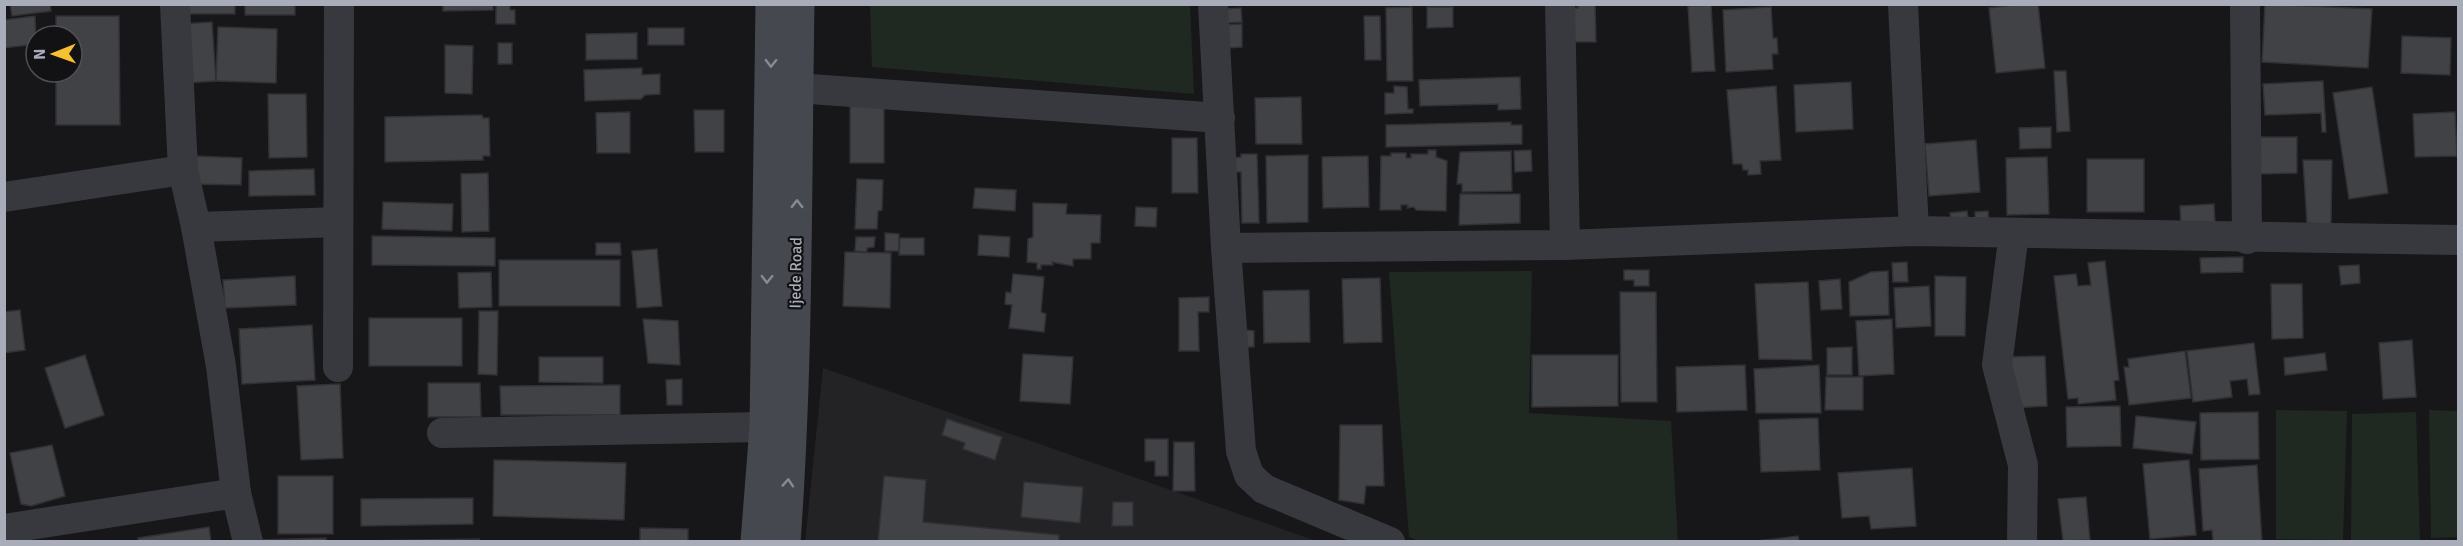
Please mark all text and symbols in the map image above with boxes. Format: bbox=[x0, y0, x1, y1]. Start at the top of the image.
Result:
north arrow bbox=[24, 24, 84, 84]
text: N bbox=[30, 49, 50, 60]
one-way arrow bbox=[764, 58, 777, 67]
one-way arrow bbox=[791, 200, 803, 209]
street label: Ijede Road bbox=[785, 237, 807, 309]
one-way arrow bbox=[761, 274, 773, 283]
one-way arrow bbox=[782, 479, 795, 488]

